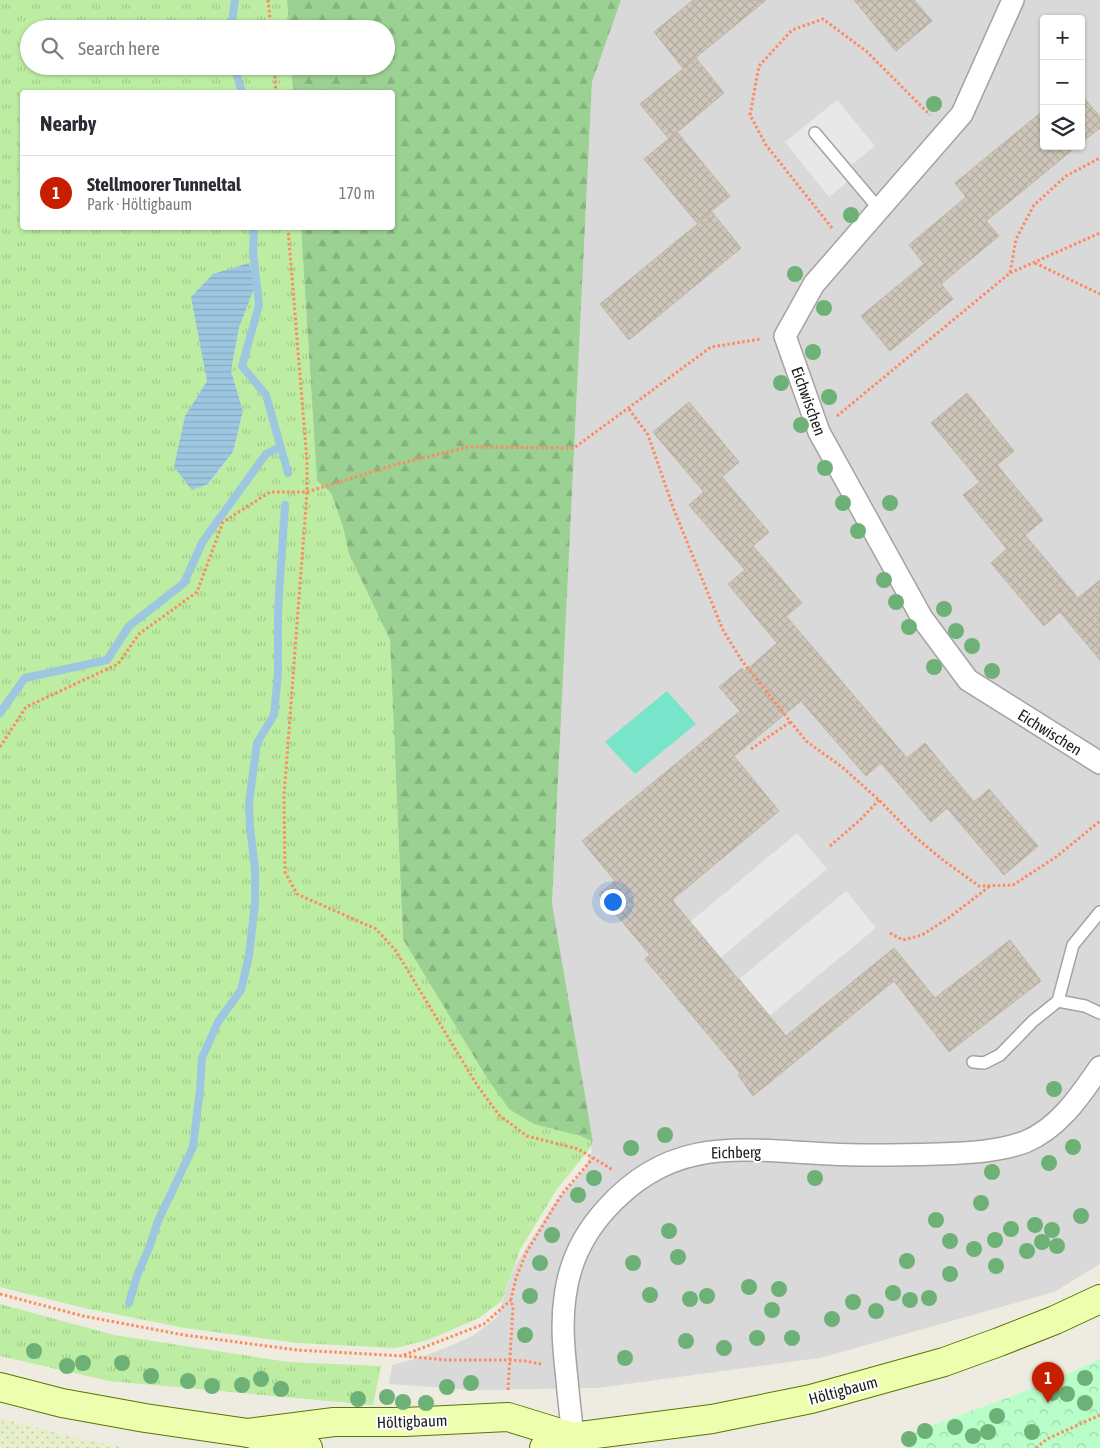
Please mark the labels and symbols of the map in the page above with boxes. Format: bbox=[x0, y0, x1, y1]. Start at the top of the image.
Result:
street label: Eichwischen bbox=[788, 364, 830, 438]
street label: Eichwischen bbox=[1015, 705, 1085, 759]
your location bbox=[600, 889, 626, 915]
street label: Eichberg bbox=[711, 1143, 761, 1162]
pin: 1 bbox=[1032, 1362, 1064, 1403]
street label: Höltigbaum bbox=[807, 1372, 880, 1409]
street label: Höltigbaum bbox=[376, 1411, 448, 1432]

